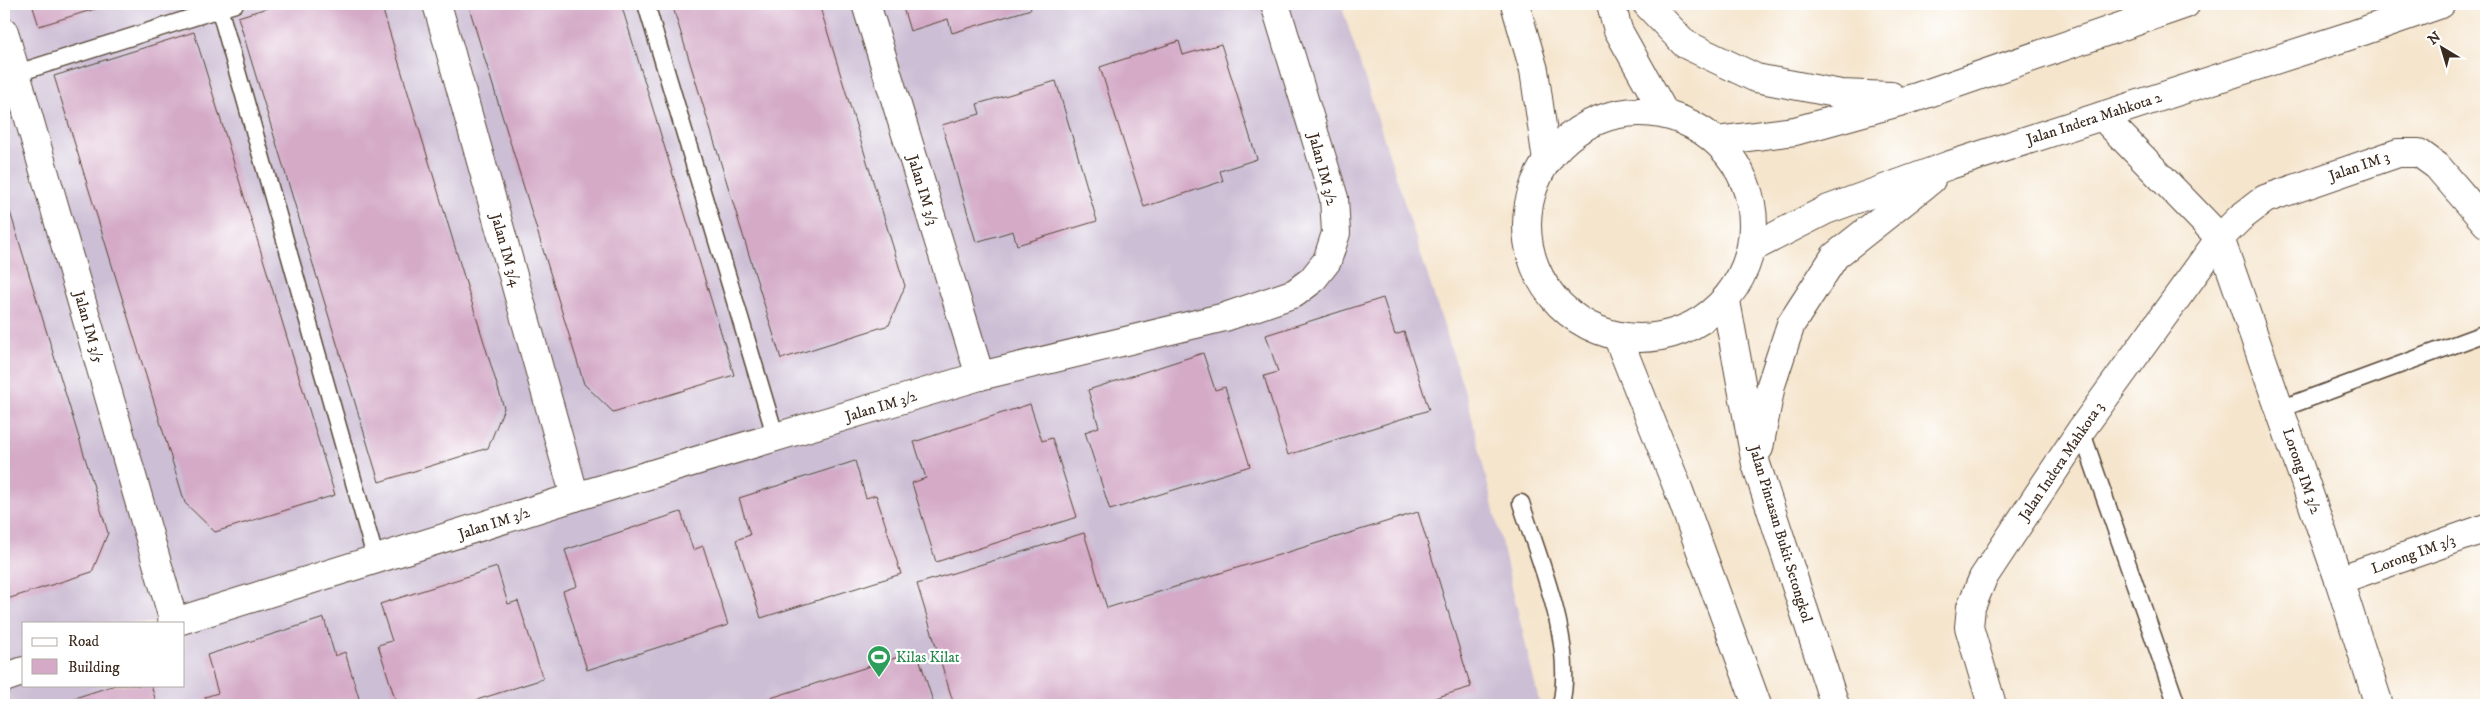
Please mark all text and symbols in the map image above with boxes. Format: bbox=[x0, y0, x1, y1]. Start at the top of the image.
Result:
north arrow bbox=[2418, 22, 2468, 72]
text: N bbox=[2425, 28, 2445, 49]
street label: Jalan Indera Mahkota 2 bbox=[2022, 87, 2165, 150]
street label: Jalan IM 3/2 bbox=[1303, 129, 1341, 208]
street label: Jalan IM 3 bbox=[2325, 147, 2392, 186]
street label: Jalan IM 3/3 bbox=[902, 151, 942, 228]
street label: Jalan IM 3/4 bbox=[485, 210, 525, 289]
street label: Jalan IM 3/5 bbox=[69, 287, 108, 366]
street label: Jalan IM 3/2 bbox=[841, 386, 920, 427]
street label: Jalan Indera Mahkota 3 bbox=[2013, 398, 2108, 526]
street label: Lorong IM 3/2 bbox=[2278, 426, 2325, 517]
street label: Jalan Pintasan Bukit Setongkol bbox=[1744, 441, 1817, 626]
street label: Jalan IM 3/2 bbox=[454, 503, 533, 545]
street label: Lorong IM 3/3 bbox=[2369, 531, 2458, 578]
legend bbox=[22, 622, 185, 686]
text: Road bbox=[68, 632, 100, 651]
sports icon: Kilas Kilat bbox=[866, 644, 892, 678]
place label: Kilas Kilat bbox=[896, 648, 960, 667]
text: Building bbox=[68, 658, 120, 677]

